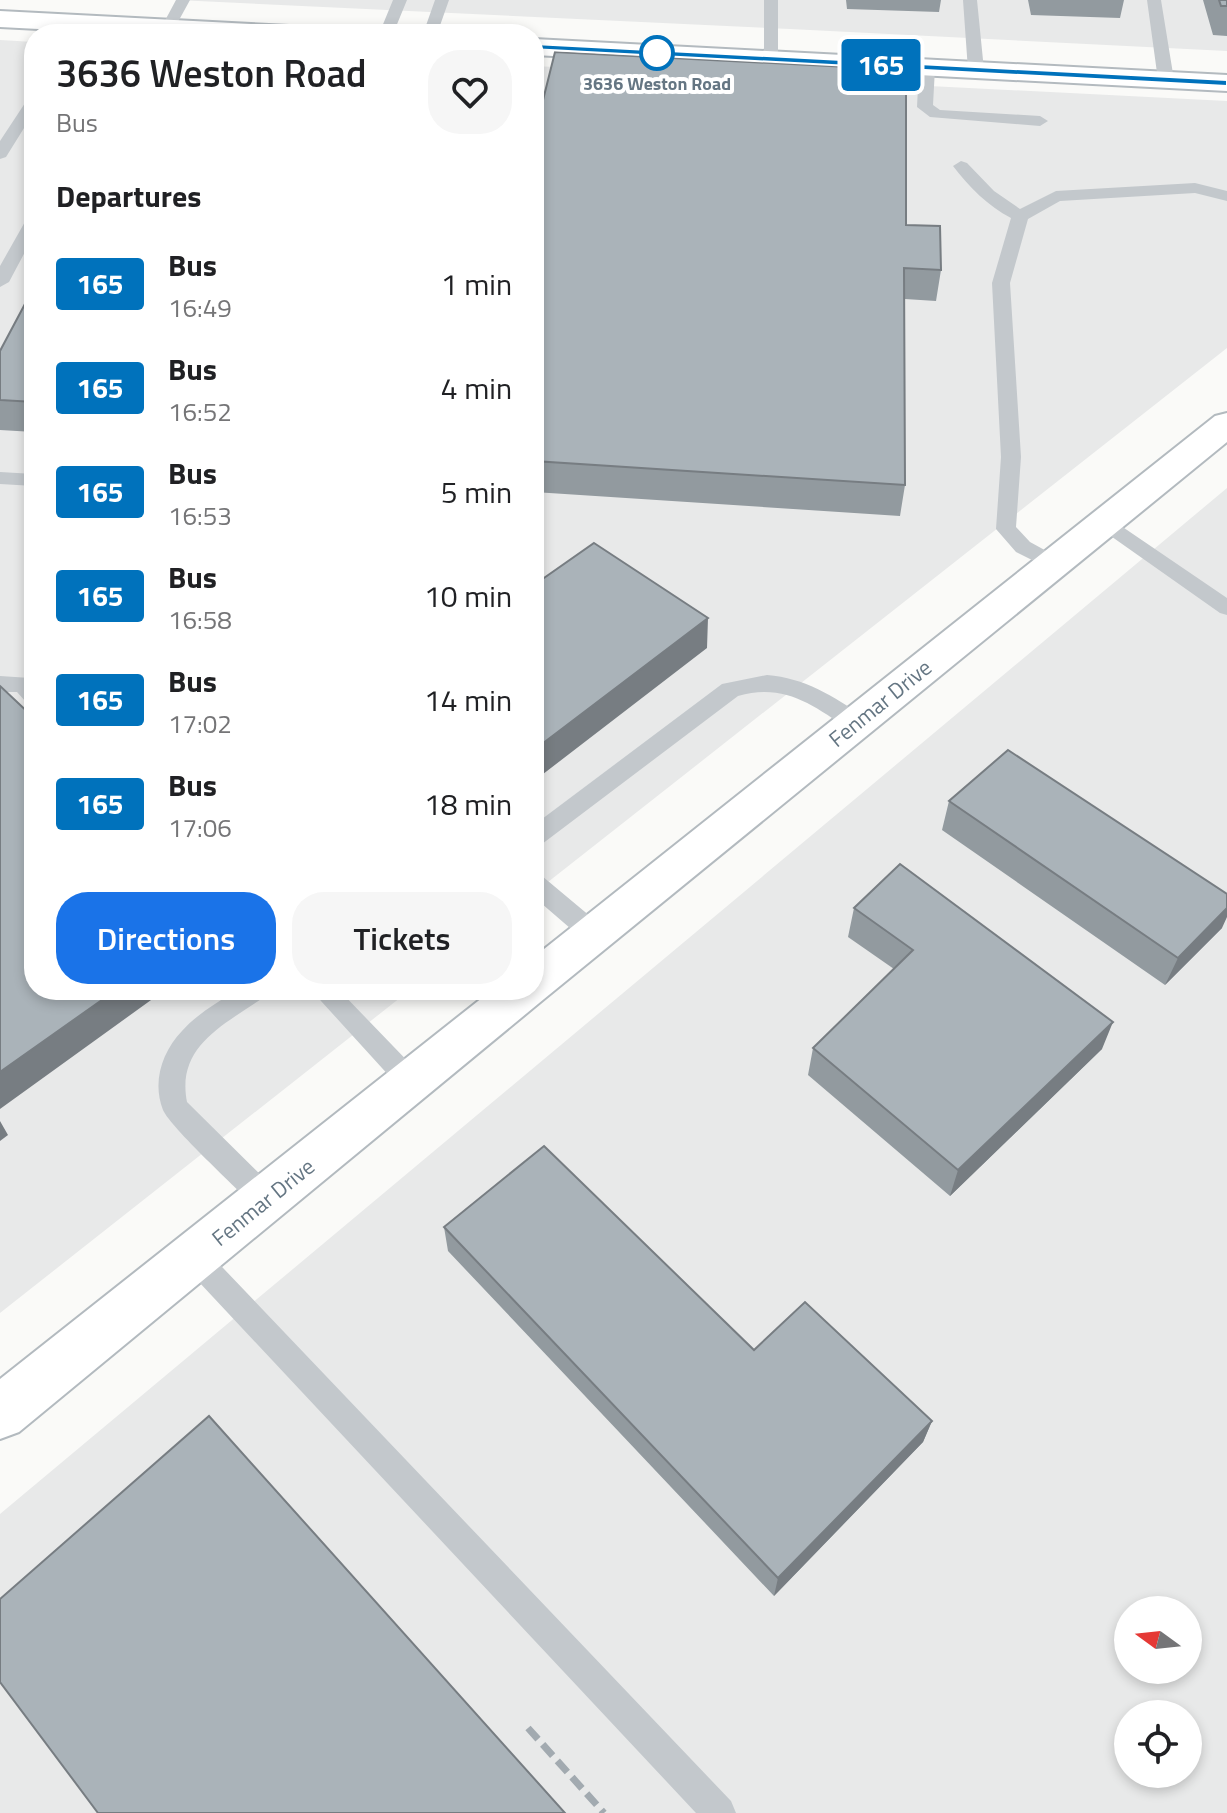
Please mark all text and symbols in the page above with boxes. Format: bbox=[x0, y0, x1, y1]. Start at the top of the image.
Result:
marker: 3636 Weston Road bbox=[640, 36, 674, 70]
line badge: 165 bbox=[835, 39, 927, 91]
text: 165 bbox=[857, 43, 905, 86]
text: 3636 Weston Road bbox=[56, 44, 366, 102]
button: heart bbox=[428, 50, 512, 134]
place label: 3636 Weston Road bbox=[583, 70, 731, 97]
text: Bus bbox=[56, 103, 98, 142]
text: Departures bbox=[56, 173, 201, 219]
text: Bus bbox=[168, 242, 217, 288]
text: 1 min bbox=[441, 261, 512, 307]
text: 165 bbox=[76, 262, 124, 305]
text: 16:49 bbox=[168, 288, 232, 327]
text: Bus bbox=[168, 346, 217, 392]
text: 4 min bbox=[441, 365, 512, 411]
text: 165 bbox=[76, 366, 124, 409]
text: 16:52 bbox=[168, 392, 232, 431]
text: Bus bbox=[168, 450, 217, 496]
text: 5 min bbox=[441, 469, 512, 515]
text: 165 bbox=[76, 470, 124, 513]
text: 16:53 bbox=[168, 496, 232, 535]
text: Bus bbox=[168, 554, 217, 600]
text: 10 min bbox=[424, 573, 512, 619]
text: 165 bbox=[76, 574, 124, 617]
text: 16:58 bbox=[168, 600, 232, 639]
street label: Fenmar Drive bbox=[821, 651, 939, 755]
text: Bus bbox=[168, 658, 217, 704]
text: 14 min bbox=[424, 677, 512, 723]
text: 165 bbox=[76, 678, 124, 721]
text: 17:02 bbox=[168, 704, 232, 743]
text: Bus bbox=[168, 762, 217, 808]
text: 18 min bbox=[424, 781, 512, 827]
text: 165 bbox=[76, 782, 124, 825]
text: 17:06 bbox=[168, 808, 232, 847]
button: Directions bbox=[56, 892, 276, 984]
button: Tickets bbox=[292, 892, 512, 984]
street label: Fenmar Drive bbox=[204, 1150, 322, 1254]
north arrow bbox=[1114, 1596, 1202, 1684]
map controls bbox=[1114, 1596, 1202, 1788]
button: locate bbox=[1114, 1700, 1202, 1788]

